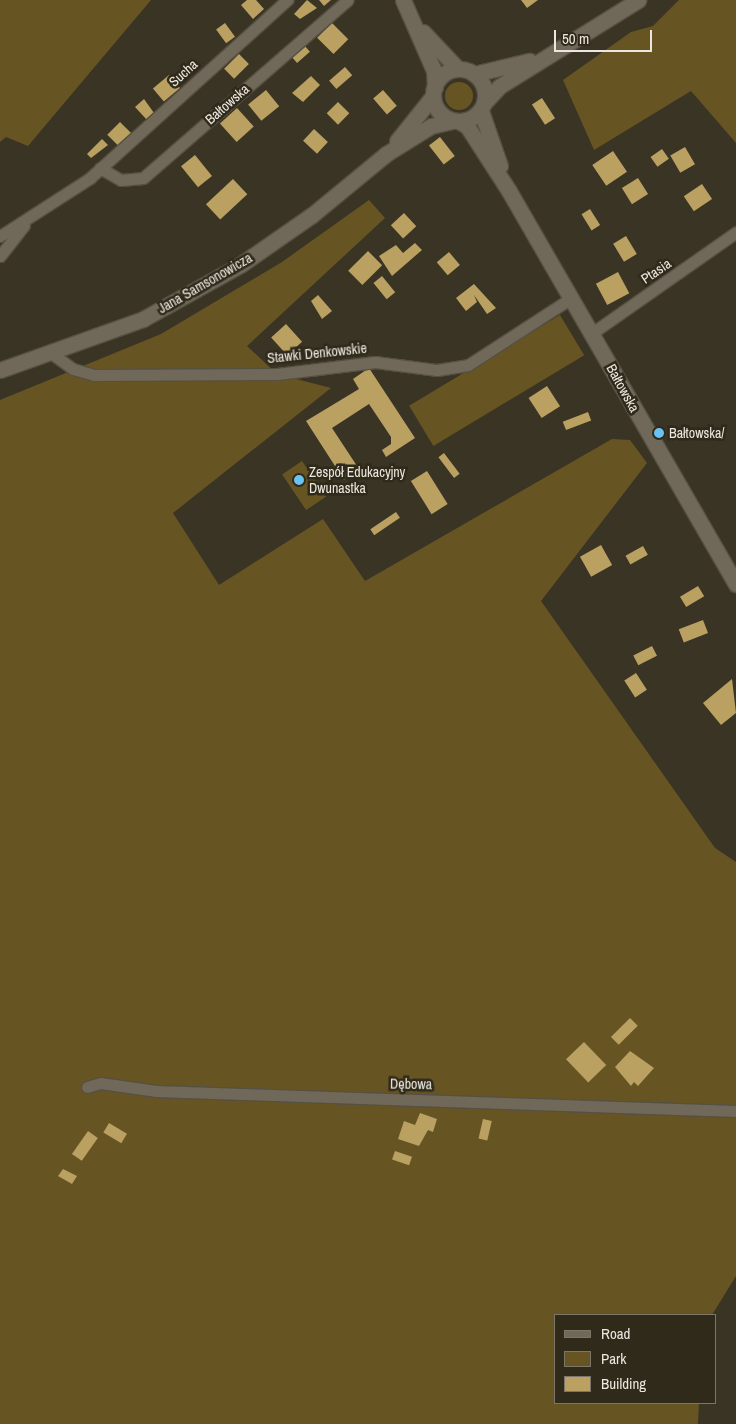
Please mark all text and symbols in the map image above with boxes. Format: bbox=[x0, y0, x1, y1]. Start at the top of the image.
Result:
scale bar bbox=[556, 20, 654, 52]
text: 50 m bbox=[562, 28, 589, 49]
street label: Sucha bbox=[165, 56, 201, 90]
street label: Bałtowska bbox=[202, 80, 252, 128]
street label: Jana Samsonowicza bbox=[155, 249, 255, 317]
street label: Ptasia bbox=[638, 255, 674, 287]
street label: Stawki Denkowskie bbox=[266, 339, 368, 367]
street label: Bałtowska bbox=[603, 361, 643, 415]
place label: Bałtowska/ bbox=[669, 425, 725, 441]
marker: Bałtowska/ bbox=[653, 427, 665, 439]
place label: Zespół Edukacyjny Dwunastka bbox=[309, 464, 405, 497]
marker: Zespół Edukacyjny Dwunastka bbox=[293, 474, 305, 486]
street label: Dębowa bbox=[390, 1075, 432, 1093]
legend bbox=[554, 1314, 716, 1404]
text: Road bbox=[601, 1323, 630, 1344]
text: Park bbox=[601, 1348, 626, 1369]
text: Building bbox=[601, 1373, 646, 1394]

